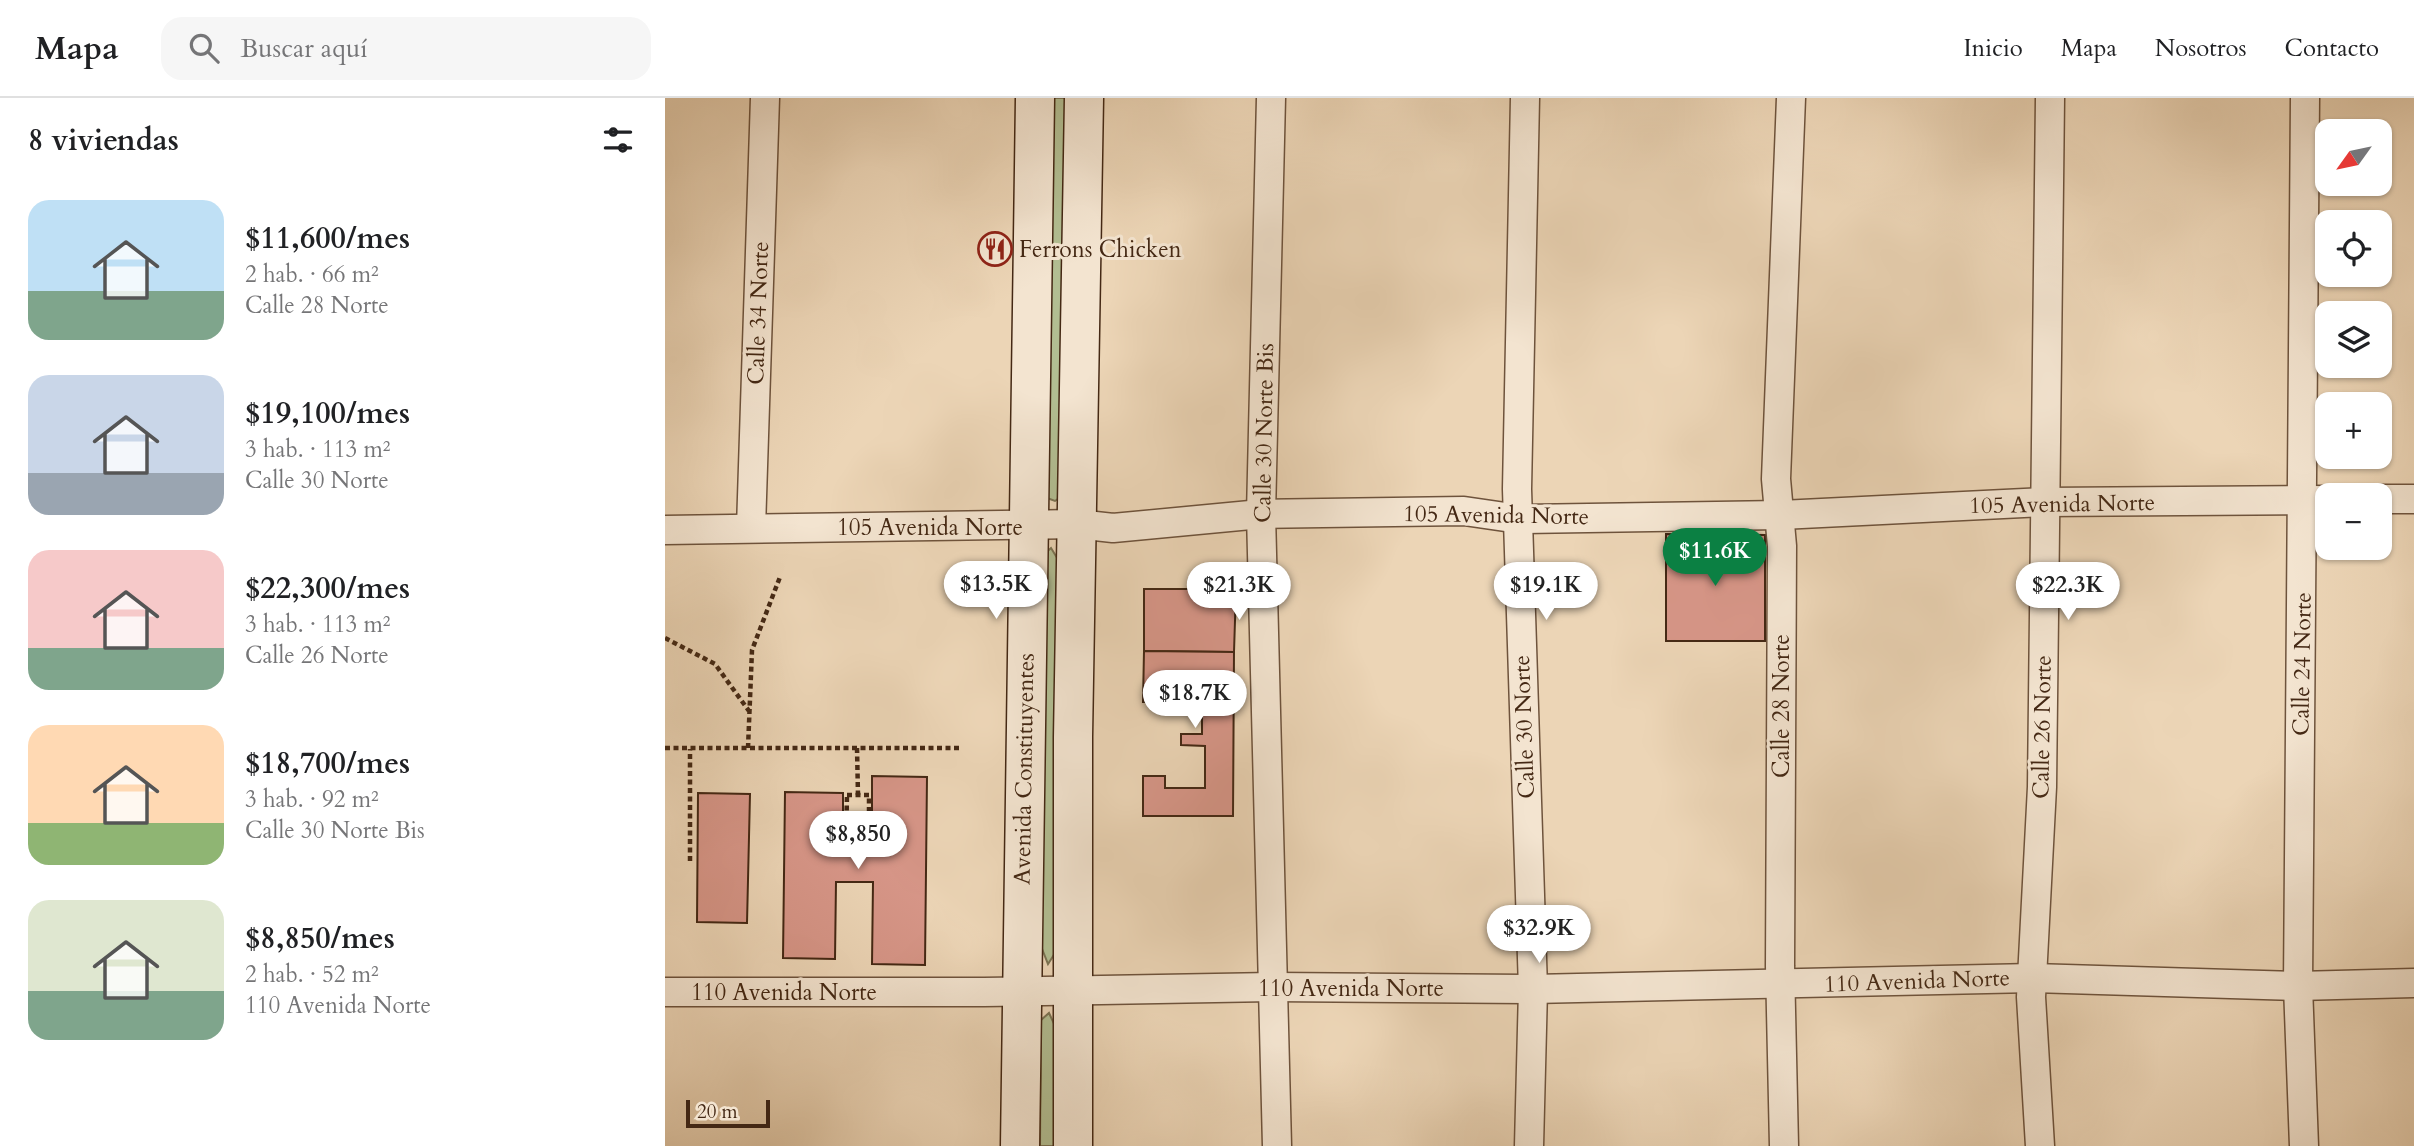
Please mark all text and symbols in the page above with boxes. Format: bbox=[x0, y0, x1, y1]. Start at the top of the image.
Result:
search box bbox=[161, 17, 651, 80]
text: Mapa bbox=[35, 26, 119, 71]
icon: search bbox=[185, 29, 223, 67]
text: Buscar aquí bbox=[241, 31, 368, 66]
text: Inicio bbox=[1963, 32, 2023, 65]
text: Mapa bbox=[2061, 32, 2117, 65]
text: Nosotros bbox=[2155, 32, 2247, 65]
text: Contacto bbox=[2285, 32, 2379, 65]
north arrow bbox=[2315, 119, 2392, 196]
map controls bbox=[2315, 119, 2392, 560]
text: 8 viviendas bbox=[28, 120, 179, 161]
icon: filters bbox=[599, 121, 637, 159]
button: locate bbox=[2315, 210, 2392, 287]
text: $11,600/mes bbox=[245, 218, 410, 259]
icon: home bbox=[84, 228, 168, 312]
restaurant icon: Ferrons Chicken bbox=[976, 230, 1014, 268]
place label: Ferrons Chicken bbox=[1019, 234, 1182, 265]
street label: Calle 34 Norte bbox=[740, 241, 776, 385]
text: 2 hab. · 66 m² bbox=[245, 259, 379, 290]
text: Calle 28 Norte bbox=[245, 290, 389, 321]
button: layers bbox=[2315, 301, 2392, 378]
street label: Calle 30 Norte Bis bbox=[1247, 343, 1281, 523]
button: + bbox=[2315, 392, 2392, 469]
text: $19,100/mes bbox=[245, 393, 410, 434]
icon: home bbox=[84, 403, 168, 487]
text: 3 hab. · 113 m² bbox=[245, 434, 391, 465]
text: Calle 30 Norte bbox=[245, 465, 389, 496]
button: − bbox=[2315, 483, 2392, 560]
street label: 105 Avenida Norte bbox=[1969, 487, 2155, 521]
street label: 105 Avenida Norte bbox=[1403, 498, 1589, 532]
street label: 105 Avenida Norte bbox=[837, 512, 1023, 543]
pin: $11.6K bbox=[1658, 528, 1772, 588]
text: $11.6K bbox=[1679, 535, 1751, 566]
pin: $13.5K bbox=[939, 561, 1053, 621]
pin: $21.3K bbox=[1182, 562, 1296, 622]
pin: $19.1K bbox=[1489, 562, 1603, 622]
pin: $22.3K bbox=[2011, 562, 2125, 622]
text: $22,300/mes bbox=[245, 568, 410, 609]
text: $13.5K bbox=[960, 568, 1032, 599]
text: $21.3K bbox=[1203, 569, 1275, 600]
text: $19.1K bbox=[1510, 569, 1582, 600]
text: $22.3K bbox=[2032, 569, 2104, 600]
icon: home bbox=[84, 578, 168, 662]
street label: Calle 24 Norte bbox=[2285, 592, 2319, 736]
text: 3 hab. · 113 m² bbox=[245, 609, 391, 640]
street label: Calle 28 Norte bbox=[1766, 634, 1797, 778]
text: Calle 26 Norte bbox=[245, 640, 389, 671]
street label: Avenida Constituyentes bbox=[1006, 653, 1042, 885]
street label: Calle 30 Norte bbox=[1506, 655, 1542, 799]
street label: Calle 26 Norte bbox=[2025, 655, 2059, 799]
pin: $18.7K bbox=[1138, 670, 1252, 730]
text: $18.7K bbox=[1159, 677, 1231, 708]
text: $18,700/mes bbox=[245, 743, 410, 784]
icon: home bbox=[84, 753, 168, 837]
text: 3 hab. · 92 m² bbox=[245, 784, 379, 815]
pin: $8,850 bbox=[801, 812, 915, 871]
text: Calle 30 Norte Bis bbox=[245, 815, 425, 846]
text: $8,850 bbox=[825, 818, 891, 849]
pin: $32.9K bbox=[1482, 906, 1596, 965]
text: $32.9K bbox=[1503, 912, 1575, 943]
text: $8,850/mes bbox=[245, 918, 395, 959]
icon: home bbox=[84, 928, 168, 1012]
text: 2 hab. · 52 m² bbox=[245, 959, 379, 990]
street label: 110 Avenida Norte bbox=[1824, 962, 2010, 1000]
street label: 110 Avenida Norte bbox=[1258, 973, 1444, 1004]
street label: 110 Avenida Norte bbox=[691, 977, 877, 1008]
text: 110 Avenida Norte bbox=[245, 990, 431, 1021]
scale bar bbox=[686, 1097, 770, 1129]
text: 20 m bbox=[697, 1099, 738, 1125]

